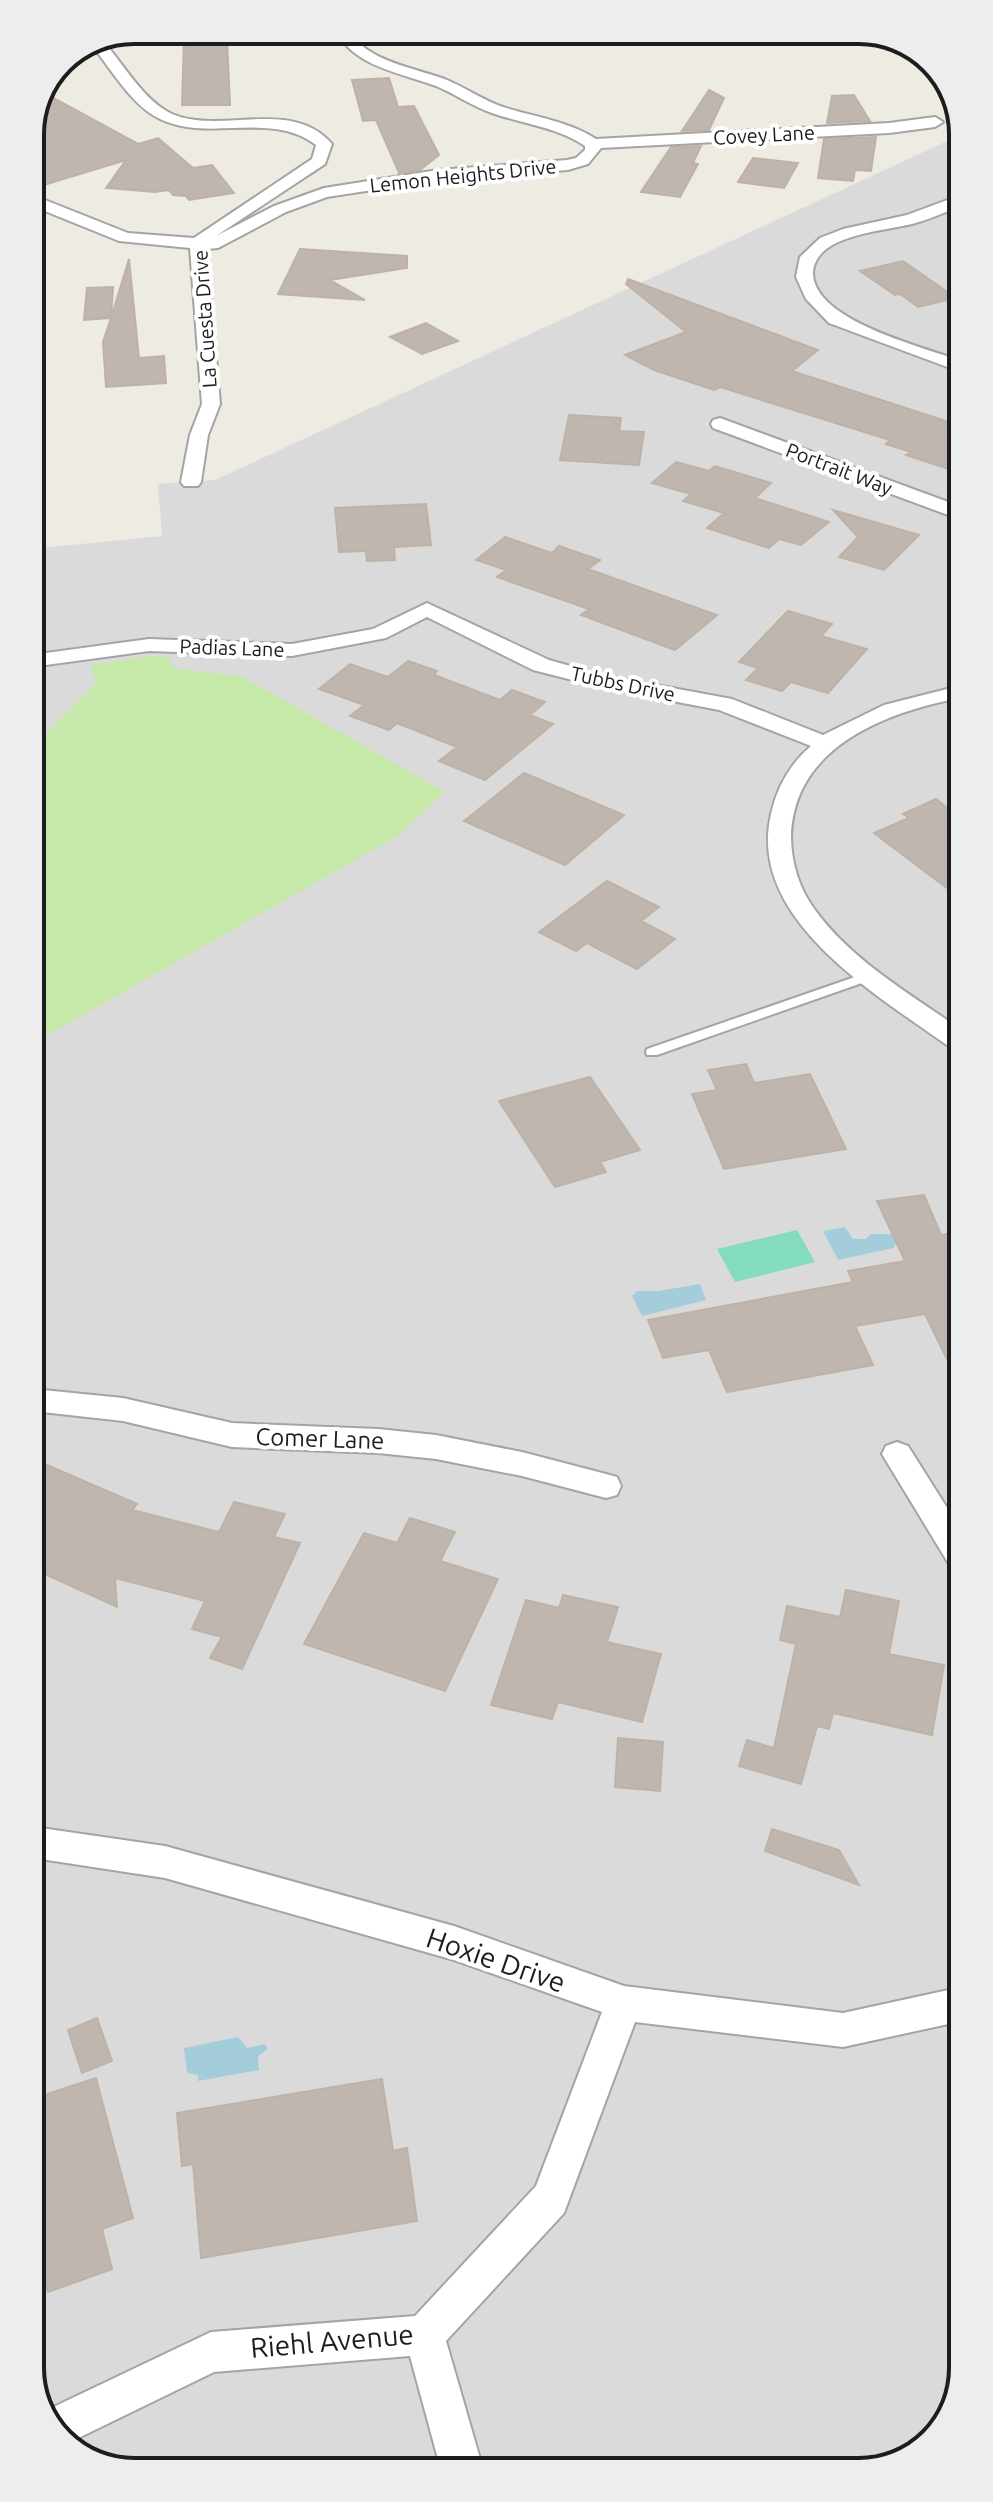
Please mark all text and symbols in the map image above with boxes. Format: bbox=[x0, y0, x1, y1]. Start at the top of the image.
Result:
street label: Covey Lane bbox=[713, 120, 815, 149]
street label: Lemon Heights Drive bbox=[369, 154, 557, 197]
street label: La Cuesta Drive bbox=[188, 249, 221, 389]
street label: Portrait Way bbox=[783, 438, 896, 499]
street label: Padias Lane bbox=[179, 634, 285, 661]
street label: Tubbs Drive bbox=[569, 661, 677, 706]
street label: Comer Lane bbox=[255, 1423, 385, 1454]
street label: Hoxie Drive bbox=[423, 1921, 570, 1998]
street label: Riehl Avenue bbox=[249, 2318, 415, 2363]

